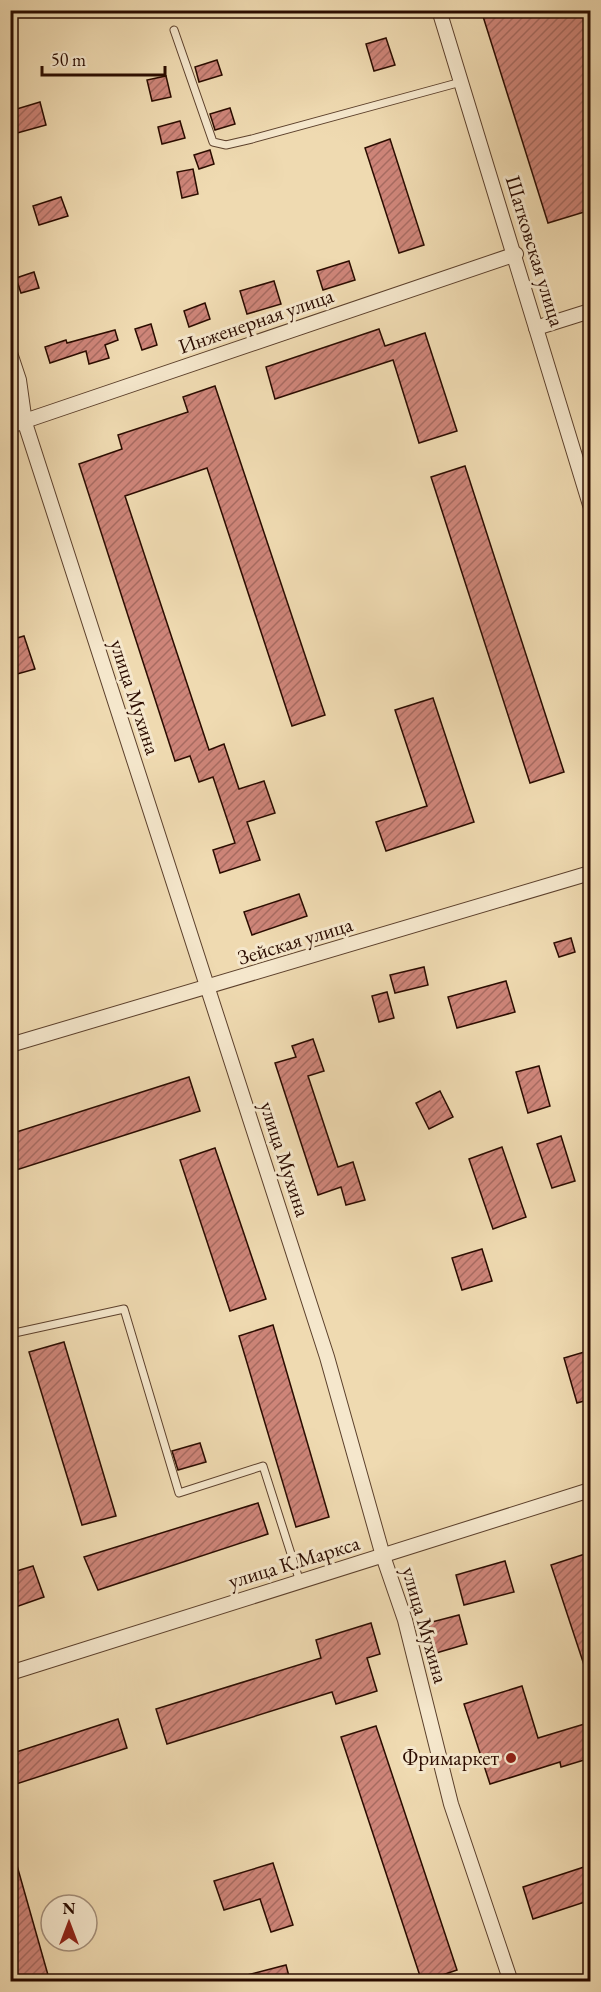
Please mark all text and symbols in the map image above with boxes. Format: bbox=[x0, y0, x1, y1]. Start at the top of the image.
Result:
scale bar bbox=[42, 39, 165, 77]
text: 50 m bbox=[51, 48, 86, 71]
street label: Шатковская улица bbox=[500, 172, 571, 330]
street label: Инженерная улица bbox=[175, 281, 338, 360]
street label: улица Мухина bbox=[104, 636, 167, 759]
street label: Зейская улица bbox=[234, 910, 356, 971]
street label: улица Мухина bbox=[254, 1098, 317, 1221]
street label: улица К.Маркса bbox=[225, 1529, 363, 1594]
street label: улица Мухина bbox=[396, 1563, 455, 1687]
place label: Фримаркет bbox=[402, 1744, 499, 1771]
marker: Фримаркет bbox=[504, 1751, 518, 1765]
north arrow bbox=[39, 1893, 99, 1953]
text: N bbox=[63, 1898, 76, 1919]

